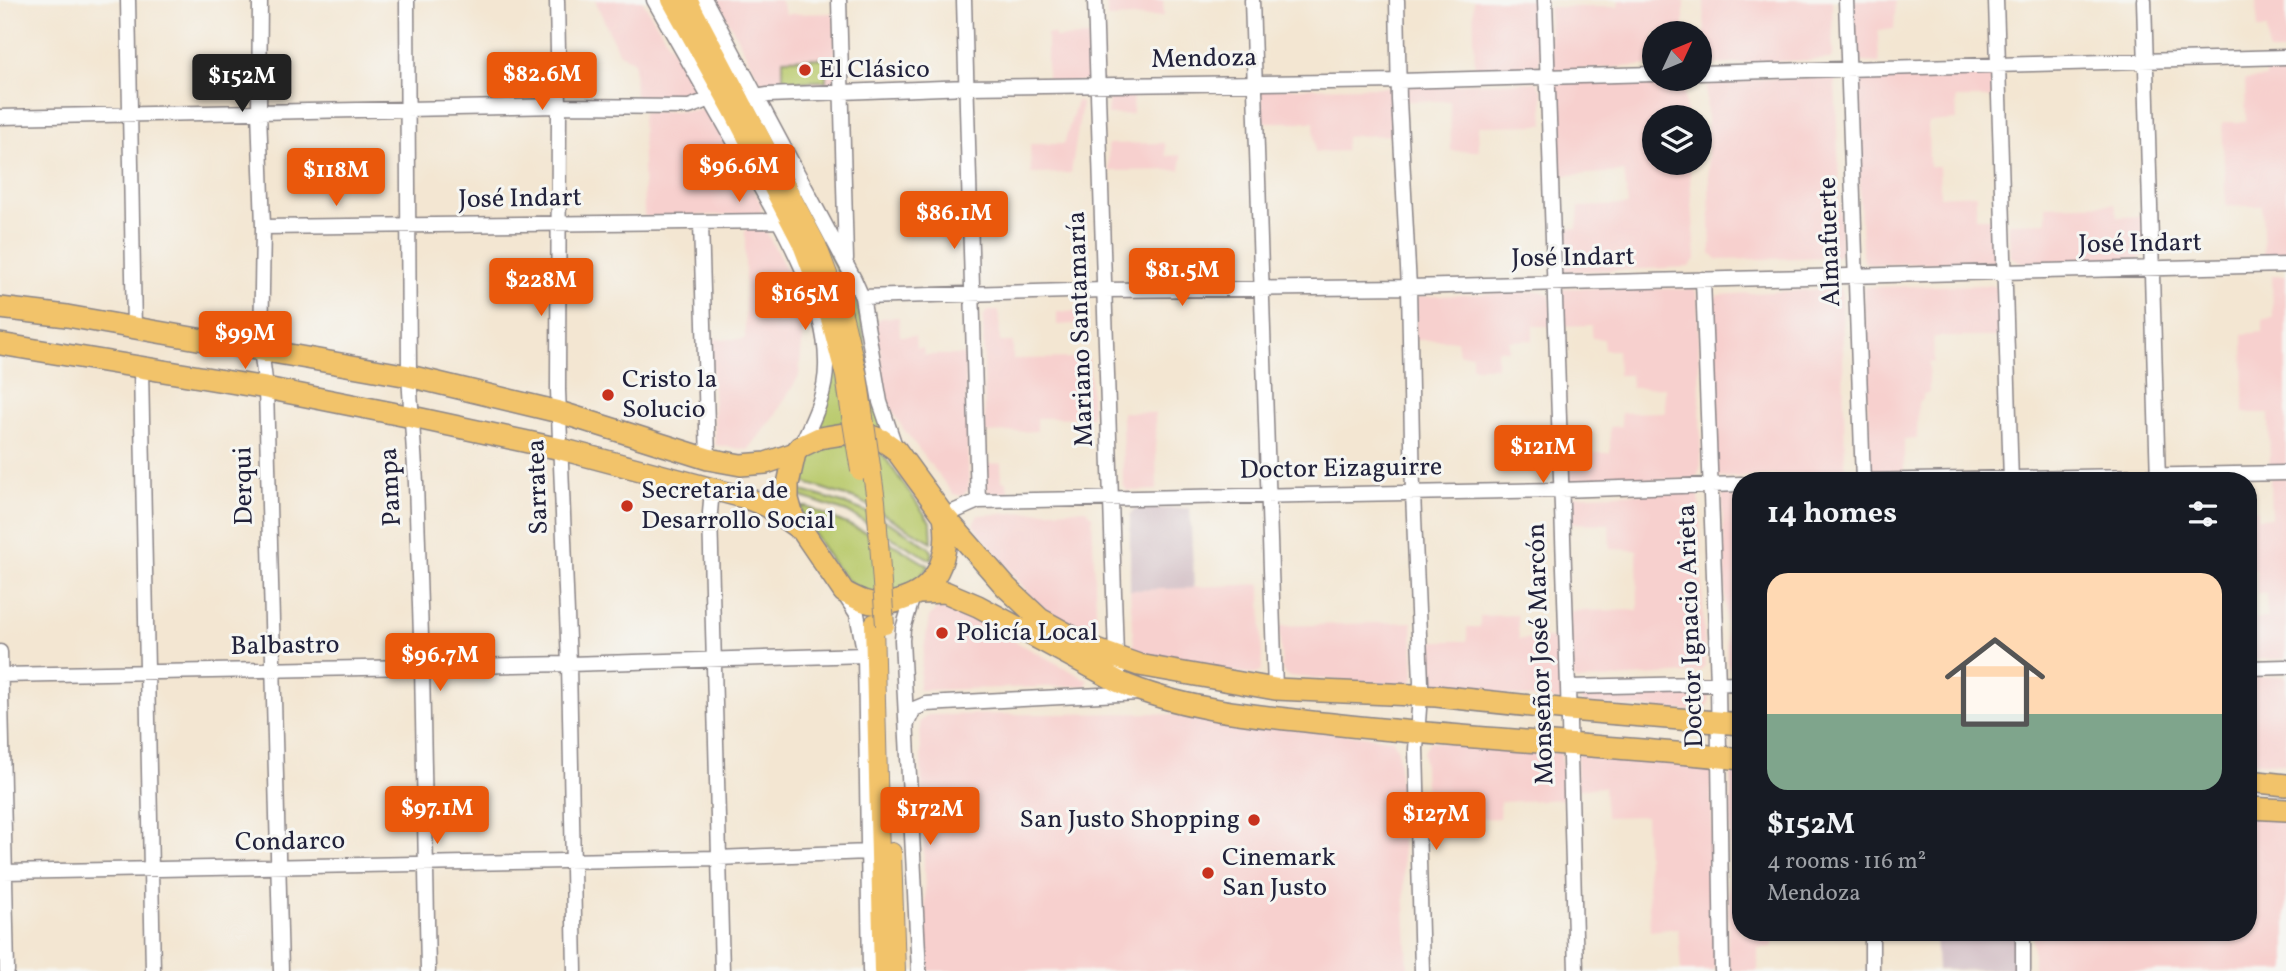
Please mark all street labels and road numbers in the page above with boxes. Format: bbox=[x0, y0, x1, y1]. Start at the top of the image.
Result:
street label: Mendoza bbox=[1151, 40, 1257, 78]
street label: Almafuerte bbox=[1810, 176, 1850, 308]
street label: José Indart bbox=[458, 180, 582, 218]
street label: Mariano Santamaría bbox=[1059, 210, 1103, 448]
street label: José Indart bbox=[2078, 225, 2202, 263]
street label: José Indart bbox=[1511, 239, 1635, 277]
street label: Sarratea bbox=[518, 439, 558, 535]
street label: Derqui bbox=[225, 446, 263, 526]
street label: Pampa bbox=[371, 447, 411, 527]
street label: Doctor Eizaguirre bbox=[1239, 449, 1443, 489]
street label: Doctor Ignacio Arieta bbox=[1669, 503, 1713, 749]
street label: Monseñor José Marcón bbox=[1518, 522, 1564, 786]
street label: Balbastro bbox=[230, 627, 340, 665]
street label: Condarco bbox=[235, 823, 345, 861]

